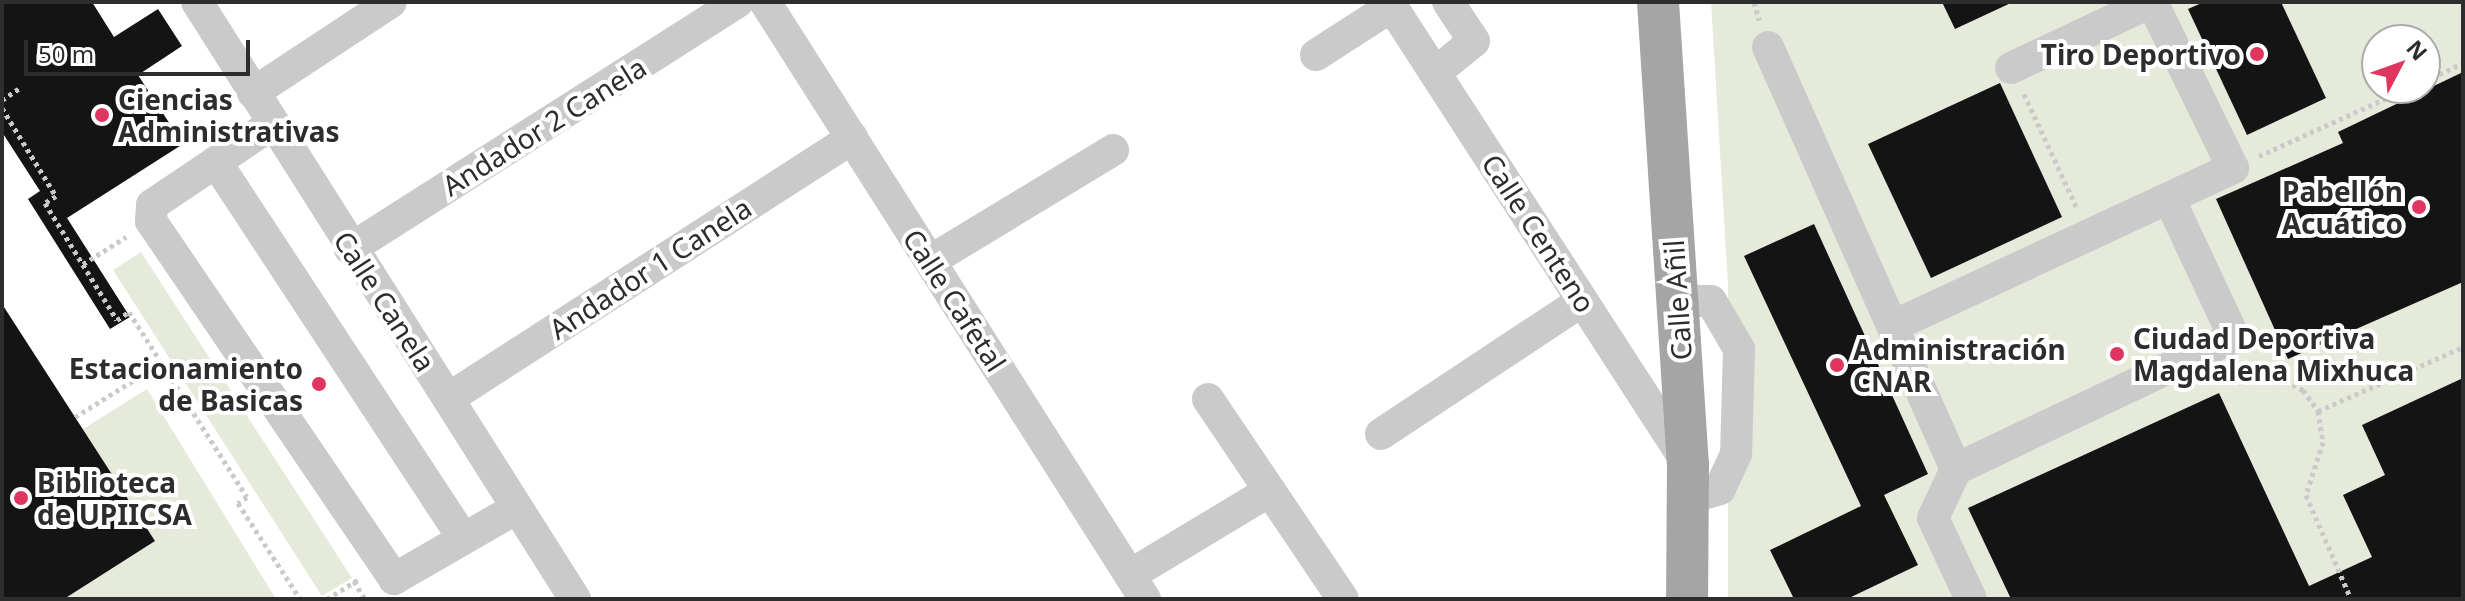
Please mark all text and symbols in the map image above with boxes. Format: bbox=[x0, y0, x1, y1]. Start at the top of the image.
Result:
scale bar bbox=[28, 24, 254, 74]
north arrow bbox=[2361, 24, 2441, 104]
text: N bbox=[2400, 33, 2435, 66]
text: 50 m bbox=[38, 37, 94, 70]
place label: Tiro Deportivo bbox=[2041, 37, 2241, 71]
marker: Tiro Deportivo bbox=[2248, 45, 2266, 63]
street label: Andador 2 Canela bbox=[436, 50, 652, 202]
place label: Ciencias Administrativas bbox=[118, 82, 340, 148]
marker: Ciencias Administrativas bbox=[93, 106, 111, 124]
street label: Calle Centeno bbox=[1475, 148, 1603, 318]
place label: Pabellón Acuático bbox=[2282, 174, 2403, 240]
street label: Andador 1 Canela bbox=[543, 190, 757, 346]
marker: Pabellón Acuático bbox=[2410, 198, 2428, 216]
street label: Calle Cafetal bbox=[897, 223, 1013, 377]
street label: Calle Canela bbox=[327, 225, 443, 377]
street label: Calle Añil bbox=[1656, 239, 1698, 361]
place label: Ciudad Deportiva Magdalena Mixhuca bbox=[2133, 321, 2414, 387]
place label: Administración CNAR bbox=[1853, 332, 2066, 398]
marker: Ciudad Deportiva Magdalena Mixhuca bbox=[2108, 345, 2126, 363]
place label: Estacionamiento de Basicas bbox=[69, 351, 303, 417]
marker: Administración CNAR bbox=[1828, 356, 1846, 374]
marker: Estacionamiento de Basicas bbox=[310, 375, 328, 393]
place label: Biblioteca de UPIICSA bbox=[37, 465, 192, 531]
marker: Biblioteca de UPIICSA bbox=[12, 489, 30, 507]

